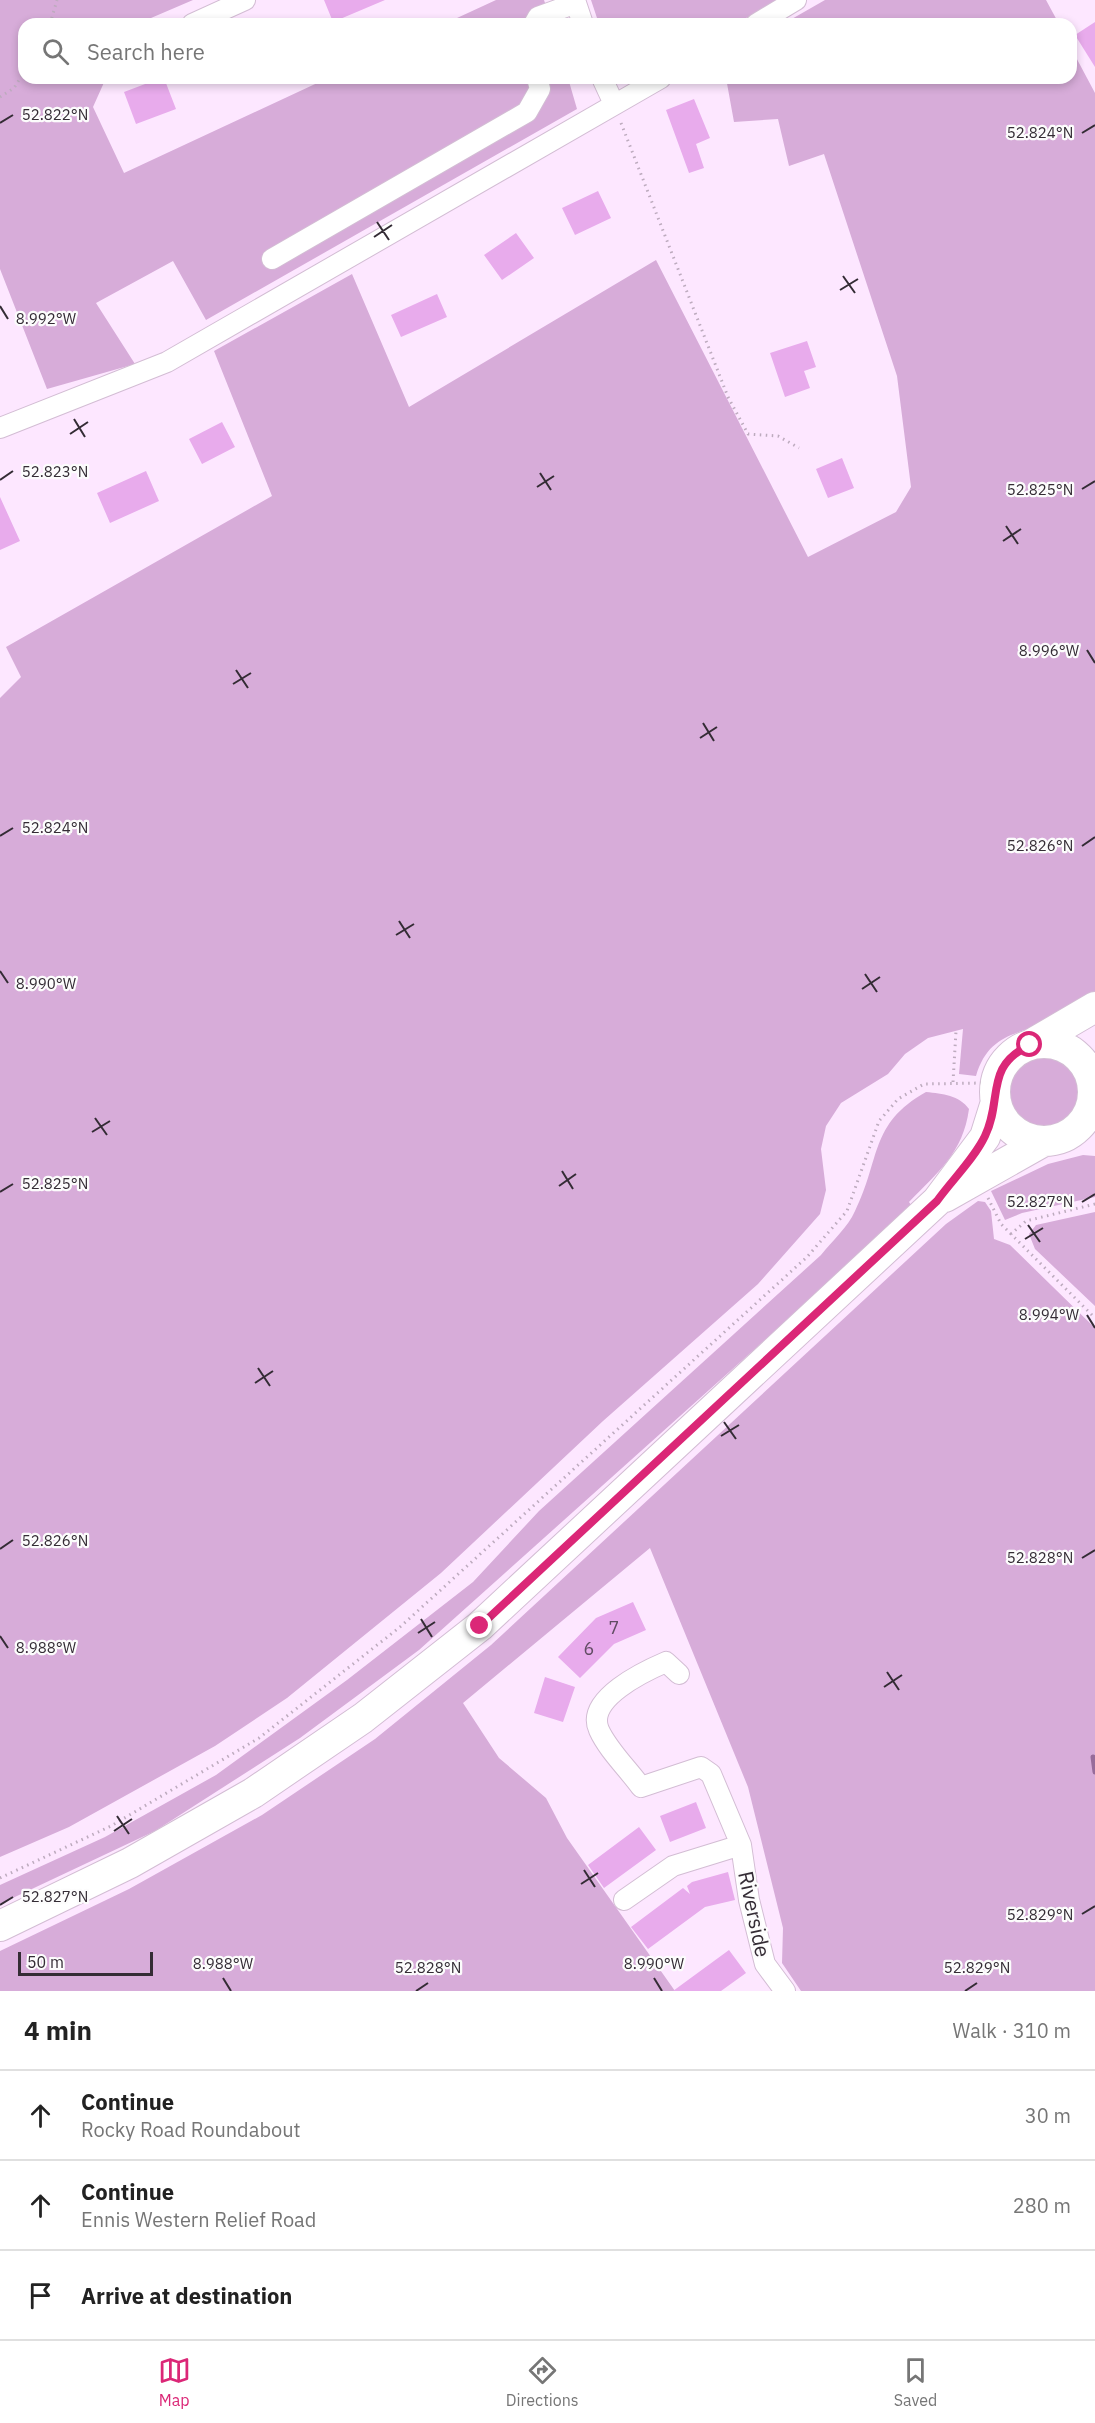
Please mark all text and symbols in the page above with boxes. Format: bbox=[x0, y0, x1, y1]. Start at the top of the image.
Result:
search box bbox=[18, 18, 1077, 84]
icon: search bbox=[39, 35, 72, 68]
text: Search here bbox=[87, 37, 205, 66]
text: 52.822°N bbox=[22, 105, 88, 124]
text: 52.824°N bbox=[1007, 123, 1073, 142]
text: 8.992°W bbox=[16, 309, 77, 328]
text: 52.823°N bbox=[22, 462, 88, 481]
text: 52.825°N bbox=[1007, 480, 1073, 499]
text: 8.996°W bbox=[1019, 641, 1080, 660]
text: 52.824°N bbox=[22, 818, 88, 837]
text: 52.826°N bbox=[1007, 836, 1073, 855]
text: 8.990°W bbox=[16, 974, 77, 993]
route start bbox=[1016, 1031, 1042, 1057]
text: 52.825°N bbox=[22, 1174, 88, 1193]
text: 52.827°N bbox=[1007, 1192, 1073, 1211]
text: 8.994°W bbox=[1019, 1305, 1080, 1324]
text: 52.826°N bbox=[22, 1531, 88, 1550]
text: 52.828°N bbox=[1007, 1548, 1073, 1567]
route end bbox=[466, 1612, 492, 1638]
house number: 7 bbox=[609, 1616, 619, 1639]
house number: 6 bbox=[584, 1637, 594, 1660]
text: 8.988°W bbox=[16, 1638, 77, 1657]
street label: Riverside bbox=[732, 1868, 778, 1960]
text: 52.827°N bbox=[22, 1887, 88, 1906]
text: 52.829°N bbox=[1007, 1905, 1073, 1924]
scale bar bbox=[18, 1949, 153, 1976]
text: 50 m bbox=[27, 1952, 64, 1972]
text: 8.988°W bbox=[193, 1954, 254, 1973]
text: 8.990°W bbox=[624, 1954, 685, 1973]
text: 52.828°N bbox=[395, 1958, 461, 1977]
text: 52.829°N bbox=[944, 1958, 1010, 1977]
text: 4 min bbox=[24, 2013, 92, 2047]
text: Walk · 310 m bbox=[953, 2017, 1071, 2044]
text: Continue bbox=[81, 2087, 174, 2116]
icon: ahead bbox=[24, 2099, 57, 2132]
text: 30 m bbox=[1025, 2102, 1071, 2129]
text: Rocky Road Roundabout bbox=[81, 2116, 301, 2143]
text: Continue bbox=[81, 2177, 174, 2206]
icon: ahead bbox=[24, 2189, 57, 2222]
text: 280 m bbox=[1013, 2192, 1071, 2219]
text: Ennis Western Relief Road bbox=[81, 2206, 316, 2233]
icon: arrive bbox=[24, 2279, 57, 2312]
text: Arrive at destination bbox=[81, 2281, 292, 2310]
tab: Map bbox=[158, 2354, 191, 2410]
tab: Directions bbox=[506, 2354, 579, 2410]
tab: Saved bbox=[894, 2354, 937, 2410]

